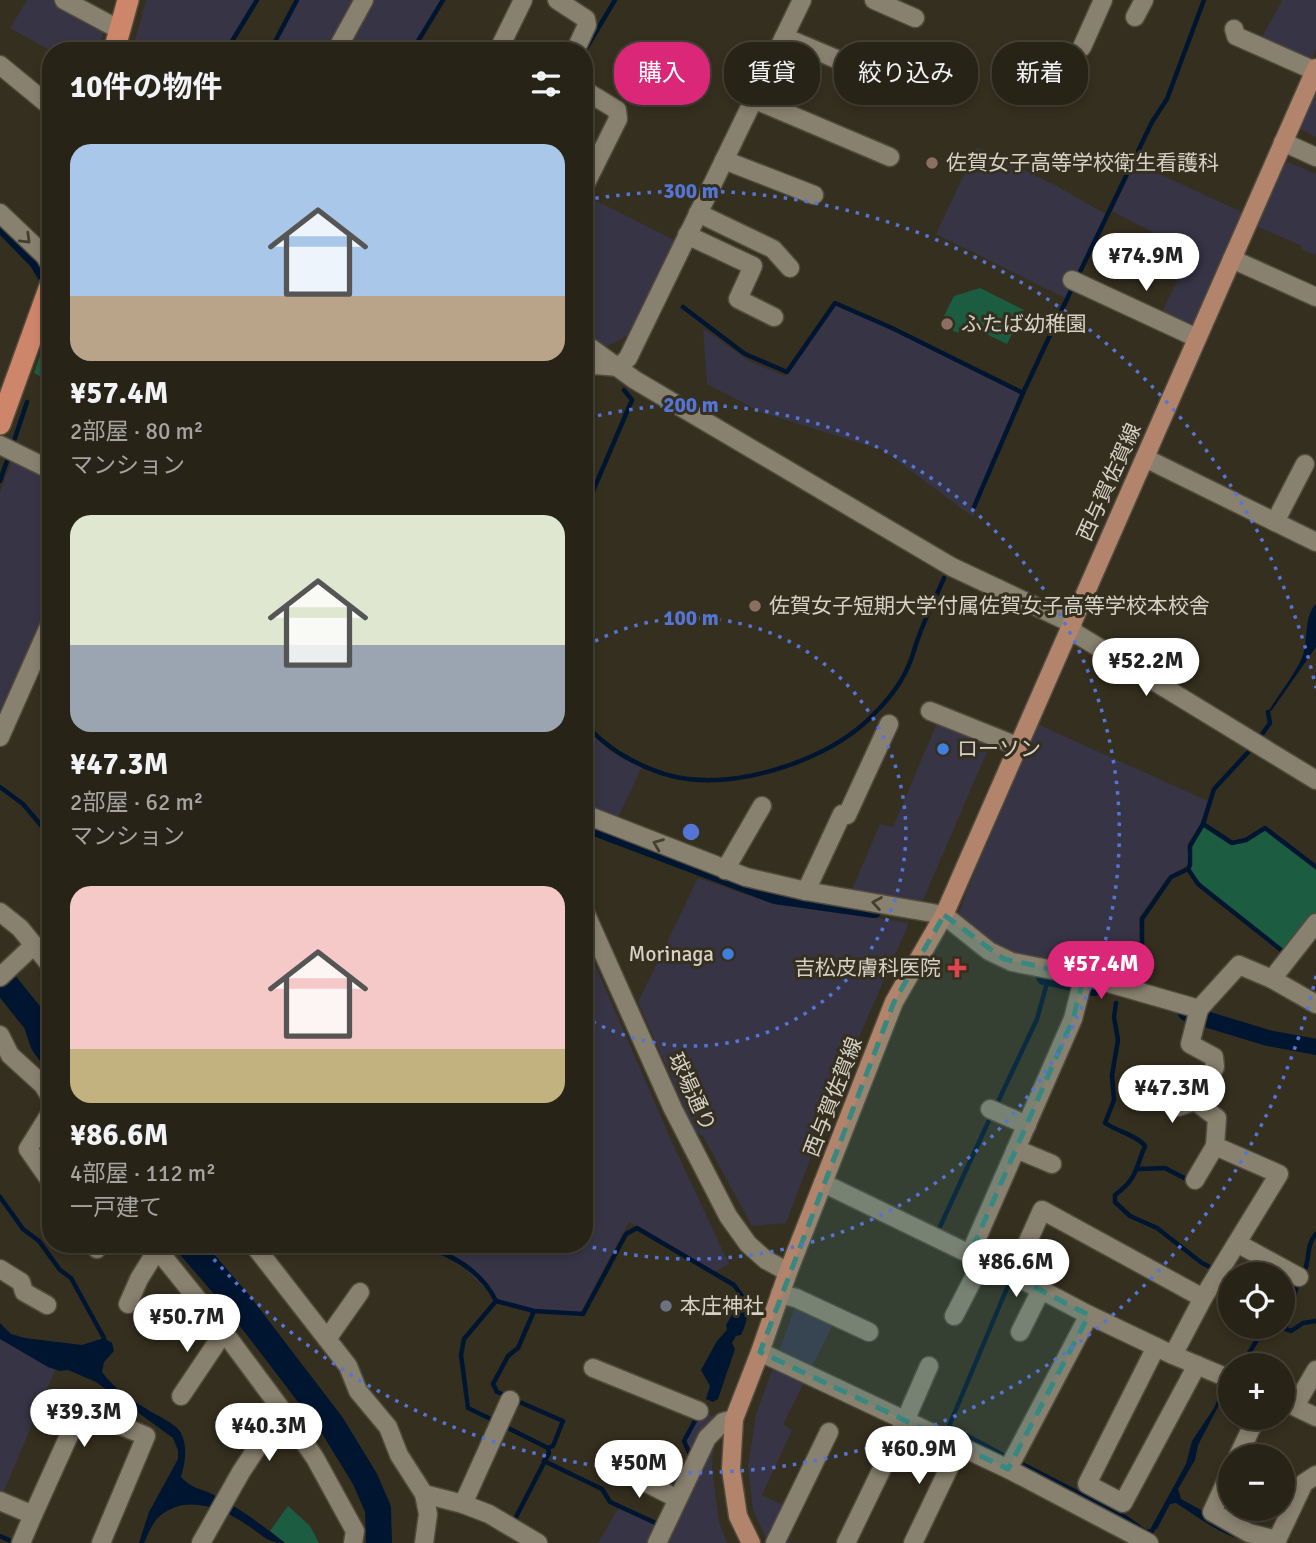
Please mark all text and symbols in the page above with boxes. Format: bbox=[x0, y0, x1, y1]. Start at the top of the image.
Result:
chip: 購入 bbox=[614, 42, 710, 105]
chip: 賃貸 bbox=[724, 42, 820, 105]
chip: 絞り込み bbox=[834, 42, 978, 105]
chip: 新着 bbox=[992, 42, 1088, 105]
icon: filters bbox=[527, 65, 565, 103]
text: 10件の物件 bbox=[70, 69, 222, 106]
place label: 佐賀女子高等学校衛生看護科 bbox=[946, 150, 1219, 176]
marker: 佐賀女子高等学校衛生看護科 bbox=[924, 155, 940, 171]
text: 300 m bbox=[663, 178, 719, 204]
icon: home bbox=[255, 189, 381, 315]
one-way arrow bbox=[18, 231, 31, 244]
pin: ¥74.9M bbox=[1089, 233, 1203, 293]
text: ¥74.9M bbox=[1108, 241, 1184, 270]
place label: ふたば幼稚園 bbox=[961, 311, 1087, 337]
marker: ふたば幼稚園 bbox=[939, 316, 955, 332]
text: ¥57.4M bbox=[70, 375, 168, 412]
text: 200 m bbox=[663, 392, 719, 418]
text: 2部屋 · 80 m² bbox=[70, 417, 203, 446]
street label: 西与賀佐賀線 bbox=[1071, 419, 1147, 545]
text: マンション bbox=[70, 451, 185, 480]
icon: home bbox=[255, 560, 381, 686]
place label: 佐賀女子短期大学付属佐賀女子高等学校本校舎 bbox=[769, 593, 1210, 619]
marker: 佐賀女子短期大学付属佐賀女子高等学校本校舎 bbox=[747, 598, 763, 614]
text: 100 m bbox=[663, 605, 719, 631]
pin: ¥52.2M bbox=[1089, 638, 1203, 698]
text: ¥52.2M bbox=[1108, 646, 1184, 675]
place label: ローソン bbox=[957, 736, 1041, 762]
marker: ローソン bbox=[935, 741, 951, 757]
text: ¥47.3M bbox=[70, 746, 168, 783]
text: 2部屋 · 62 m² bbox=[70, 788, 203, 817]
centre of rings bbox=[679, 820, 703, 844]
text: マンション bbox=[70, 822, 185, 851]
one-way arrow bbox=[653, 838, 665, 852]
one-way arrow bbox=[871, 896, 883, 911]
icon: home bbox=[255, 931, 381, 1057]
place label: Morinaga bbox=[629, 941, 714, 967]
pin: ¥57.4M bbox=[1044, 942, 1158, 1001]
marker: Morinaga bbox=[720, 946, 736, 962]
text: ¥57.4M bbox=[1063, 949, 1139, 978]
place label: 吉松皮膚科医院 bbox=[794, 955, 941, 981]
marker: 吉松皮膚科医院 bbox=[947, 958, 967, 978]
street label: 西与賀佐賀線 bbox=[798, 1034, 868, 1160]
street label: 球場通り bbox=[662, 1048, 722, 1136]
pin: ¥47.3M bbox=[1115, 1066, 1229, 1125]
text: ¥47.3M bbox=[1134, 1073, 1210, 1102]
text: ¥86.6M bbox=[70, 1117, 168, 1154]
text: 4部屋 · 112 m² bbox=[70, 1159, 216, 1188]
text: 一戸建て bbox=[70, 1193, 162, 1222]
pin: ¥86.6M bbox=[959, 1240, 1073, 1299]
text: ¥86.6M bbox=[978, 1247, 1054, 1276]
map controls bbox=[1218, 1262, 1295, 1521]
button: locate bbox=[1218, 1262, 1295, 1339]
place label: 本庄神社 bbox=[680, 1293, 764, 1319]
pin: ¥50.7M bbox=[130, 1294, 244, 1354]
marker: 本庄神社 bbox=[658, 1298, 674, 1314]
text: ¥50.7M bbox=[149, 1302, 225, 1331]
button: + bbox=[1218, 1353, 1295, 1430]
pin: ¥39.3M bbox=[27, 1390, 141, 1449]
text: ¥39.3M bbox=[46, 1397, 122, 1426]
pin: ¥40.3M bbox=[212, 1404, 326, 1463]
text: ¥40.3M bbox=[231, 1411, 307, 1440]
pin: ¥60.9M bbox=[862, 1426, 976, 1486]
text: ¥60.9M bbox=[881, 1434, 957, 1463]
pin: ¥50M bbox=[598, 1440, 680, 1500]
button: − bbox=[1218, 1444, 1295, 1521]
text: ¥50M bbox=[611, 1448, 667, 1477]

